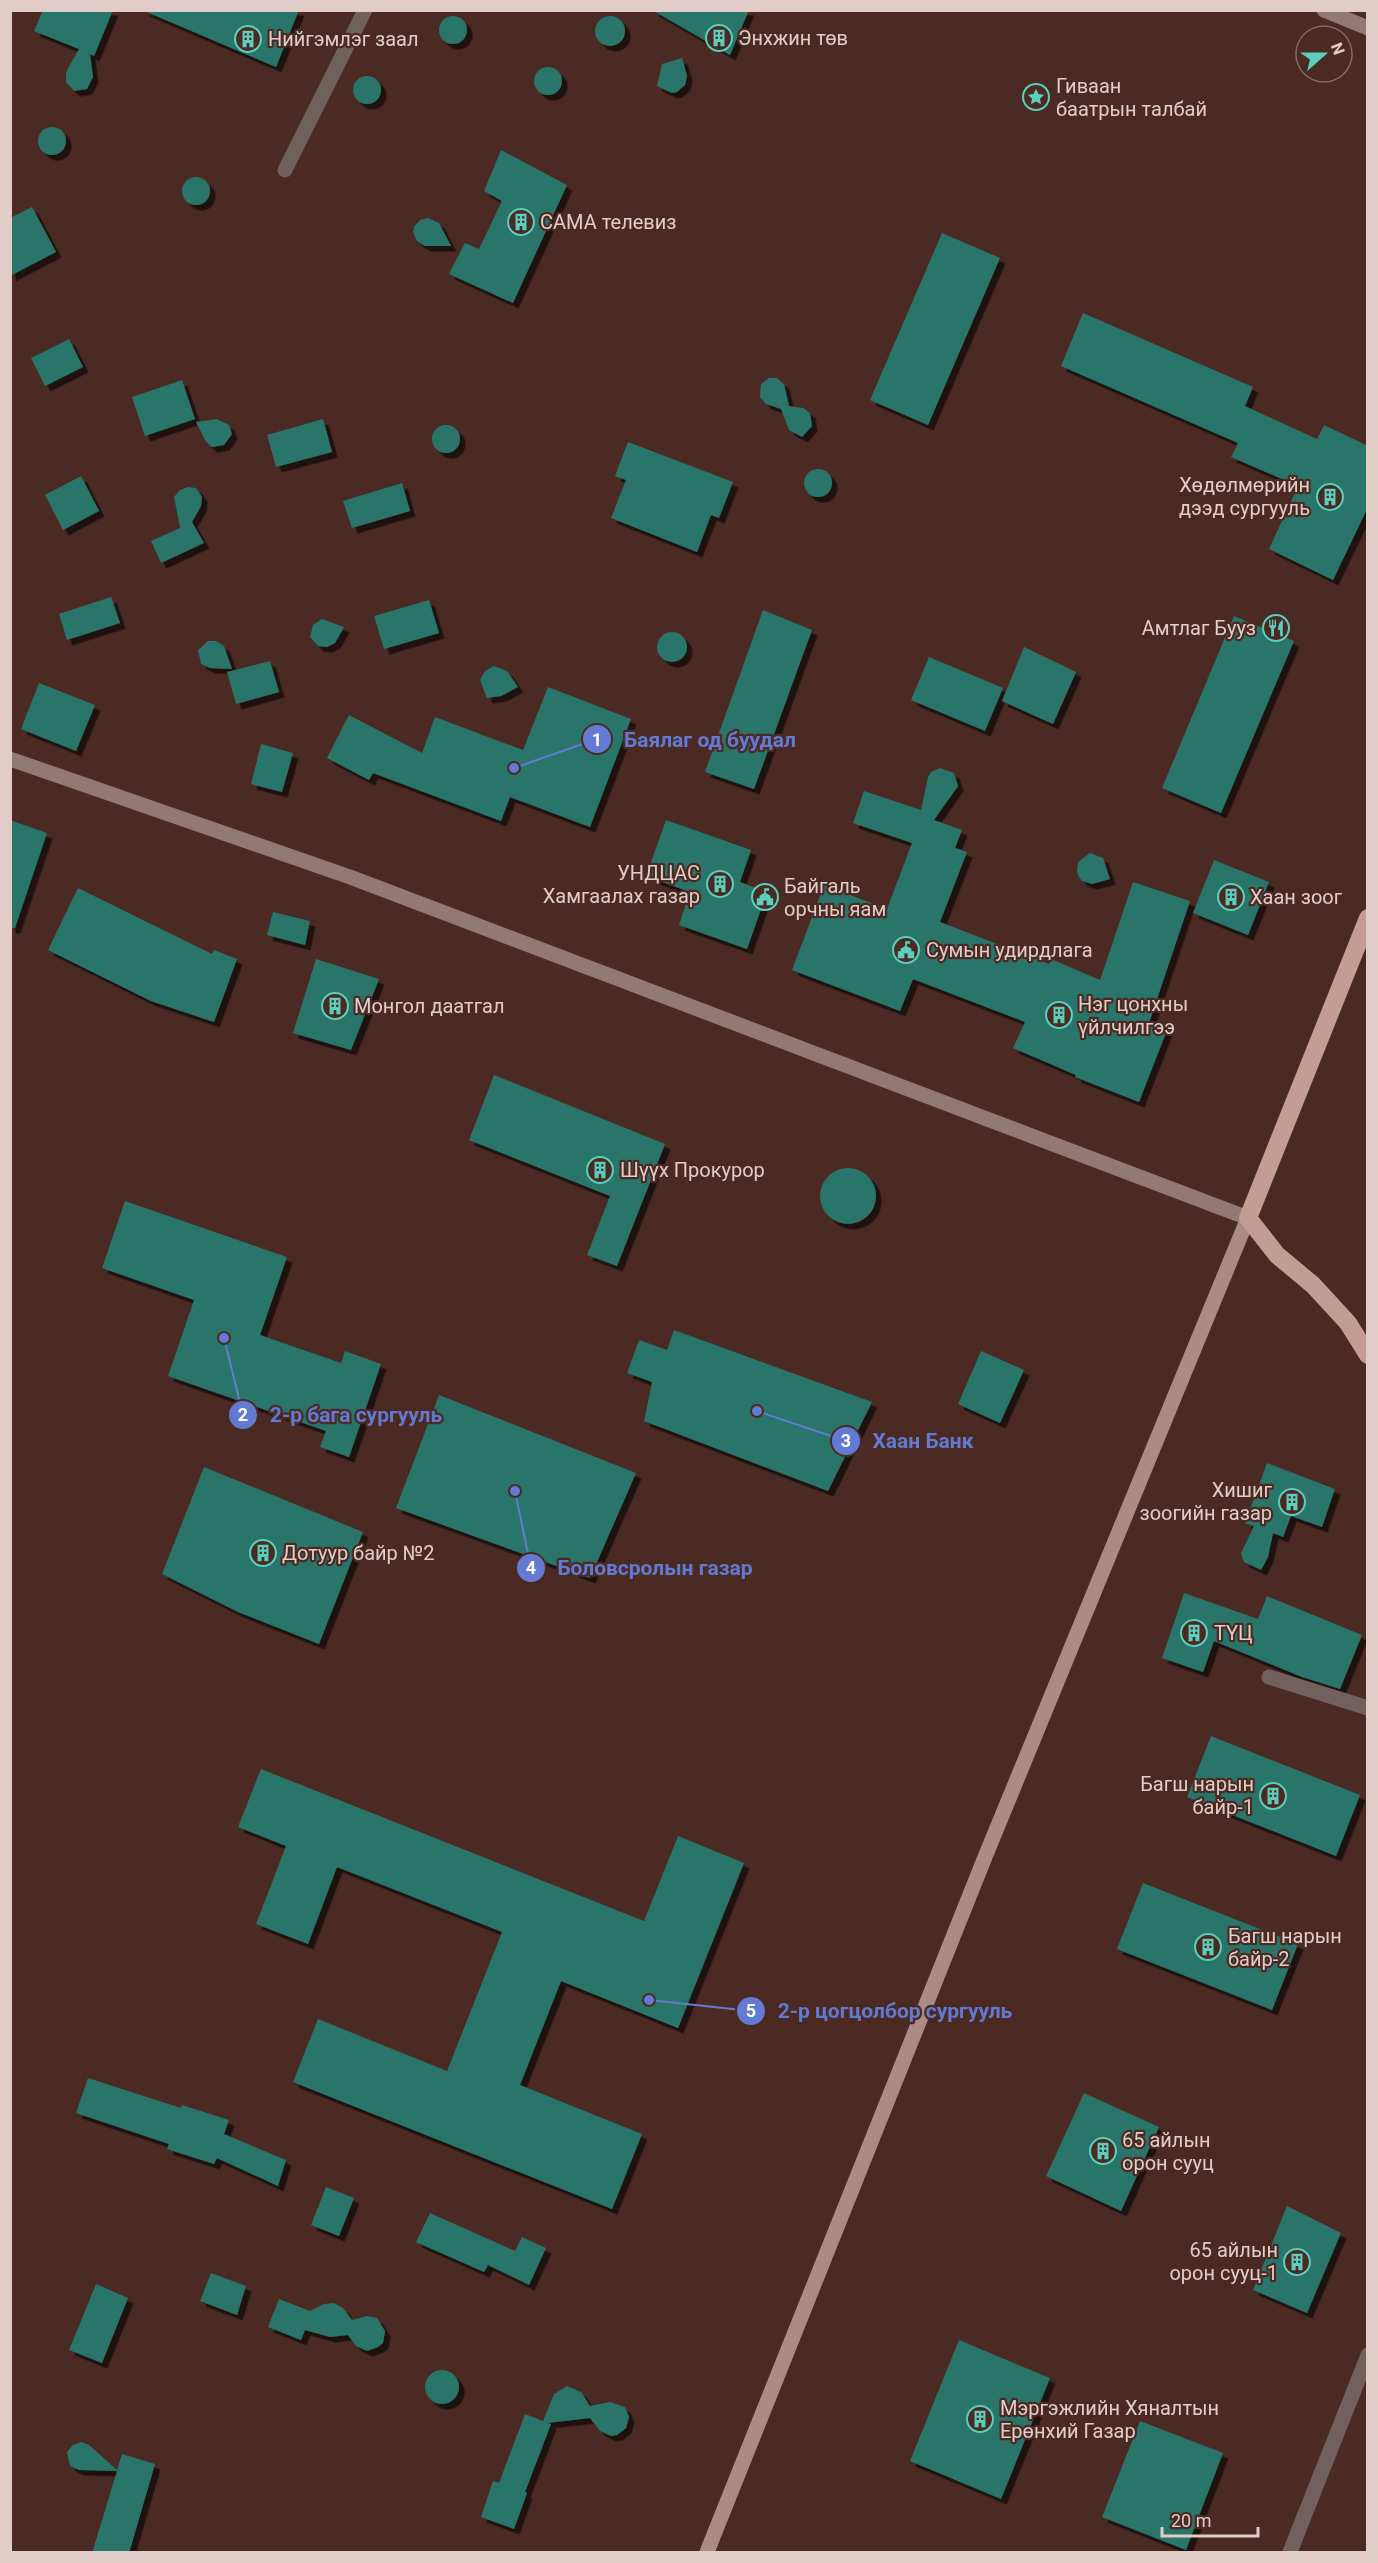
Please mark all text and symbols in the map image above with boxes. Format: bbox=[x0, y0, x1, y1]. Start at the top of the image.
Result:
building icon: Энхжин төв bbox=[704, 23, 734, 53]
building icon: Нийгэмлэг заал bbox=[233, 24, 263, 54]
north arrow bbox=[1294, 24, 1354, 84]
place label: Энхжин төв bbox=[738, 26, 848, 50]
place label: Нийгэмлэг заал bbox=[268, 27, 419, 51]
text: N bbox=[1327, 40, 1348, 57]
place label: Гиваан баатрын талбай bbox=[1056, 74, 1207, 121]
place icon: Гиваан баатрын талбай bbox=[1021, 82, 1051, 112]
building icon: САМА телевиз bbox=[506, 207, 536, 237]
place label: САМА телевиз bbox=[540, 210, 676, 234]
place label: Хөдөлмөрийн дээд сургууль bbox=[1179, 473, 1310, 520]
building icon: Хөдөлмөрийн дээд сургууль bbox=[1315, 482, 1345, 512]
restaurant icon: Амтлаг Бууз bbox=[1261, 613, 1291, 643]
place label: Амтлаг Бууз bbox=[1142, 616, 1256, 640]
callout: Баялаг од буудал bbox=[582, 720, 808, 759]
text: Баялаг од буудал bbox=[624, 728, 796, 752]
text: 1 bbox=[592, 729, 602, 750]
place label: УНДЦАС Хамгаалах газар bbox=[543, 861, 700, 908]
building icon: УНДЦАС Хамгаалах газар bbox=[705, 869, 735, 899]
place label: Байгаль орчны яам bbox=[784, 874, 886, 921]
public building icon: Байгаль орчны яам bbox=[750, 882, 780, 912]
building icon: Хаан зоог bbox=[1216, 882, 1246, 912]
place label: Хаан зоог bbox=[1250, 885, 1343, 909]
public building icon: Сумын удирдлага bbox=[891, 935, 921, 965]
place label: Сумын удирдлага bbox=[926, 938, 1093, 962]
building icon: Монгол даатгал bbox=[320, 991, 350, 1021]
place label: Нэг цонхны үйлчилгээ bbox=[1078, 992, 1188, 1039]
place label: Монгол даатгал bbox=[354, 994, 505, 1018]
building icon: Нэг цонхны үйлчилгээ bbox=[1044, 1000, 1074, 1030]
building icon: Шүүх Прокурор bbox=[585, 1155, 615, 1185]
place label: Шүүх Прокурор bbox=[620, 1158, 765, 1182]
callout: 2-р бага сургууль bbox=[228, 1395, 454, 1434]
text: 2-р бага сургууль bbox=[270, 1403, 442, 1427]
text: 2 bbox=[238, 1404, 248, 1425]
callout: Хаан Банк bbox=[831, 1421, 986, 1460]
text: Хаан Банк bbox=[872, 1429, 974, 1453]
text: 3 bbox=[841, 1430, 851, 1451]
place label: Хишиг зоогийн газар bbox=[1140, 1478, 1273, 1525]
building icon: Хишиг зоогийн газар bbox=[1277, 1487, 1307, 1517]
building icon: Дотуур байр №2 bbox=[248, 1538, 278, 1568]
place label: Дотуур байр №2 bbox=[282, 1541, 435, 1565]
callout: Боловсролын газар bbox=[516, 1549, 765, 1588]
text: Боловсролын газар bbox=[557, 1556, 753, 1580]
text: 4 bbox=[526, 1557, 536, 1578]
building icon: ТҮЦ bbox=[1179, 1618, 1209, 1648]
place label: ТҮЦ bbox=[1214, 1621, 1253, 1645]
place label: Багш нарын байр-1 bbox=[1140, 1772, 1254, 1819]
building icon: Багш нарын байр-1 bbox=[1258, 1781, 1288, 1811]
place label: Багш нарын байр-2 bbox=[1228, 1924, 1342, 1971]
building icon: Багш нарын байр-2 bbox=[1193, 1932, 1223, 1962]
callout: 2-р цогцолбор сургууль bbox=[736, 1991, 1024, 2030]
text: 2-р цогцолбор сургууль bbox=[778, 1999, 1013, 2023]
text: 5 bbox=[746, 2000, 756, 2021]
place label: 65 айлын орон сууц bbox=[1122, 2128, 1214, 2175]
building icon: 65 айлын орон сууц bbox=[1088, 2136, 1118, 2166]
place label: 65 айлын орон сууц-1 bbox=[1169, 2238, 1278, 2285]
building icon: 65 айлын орон сууц-1 bbox=[1282, 2247, 1312, 2277]
place label: Мэргэжлийн Хяналтын Ерөнхий Газар bbox=[1000, 2396, 1219, 2443]
building icon: Мэргэжлийн Хяналтын Ерөнхий Газар bbox=[965, 2404, 995, 2434]
scale bar bbox=[1162, 2500, 1258, 2538]
text: 20 m bbox=[1171, 2510, 1211, 2531]

